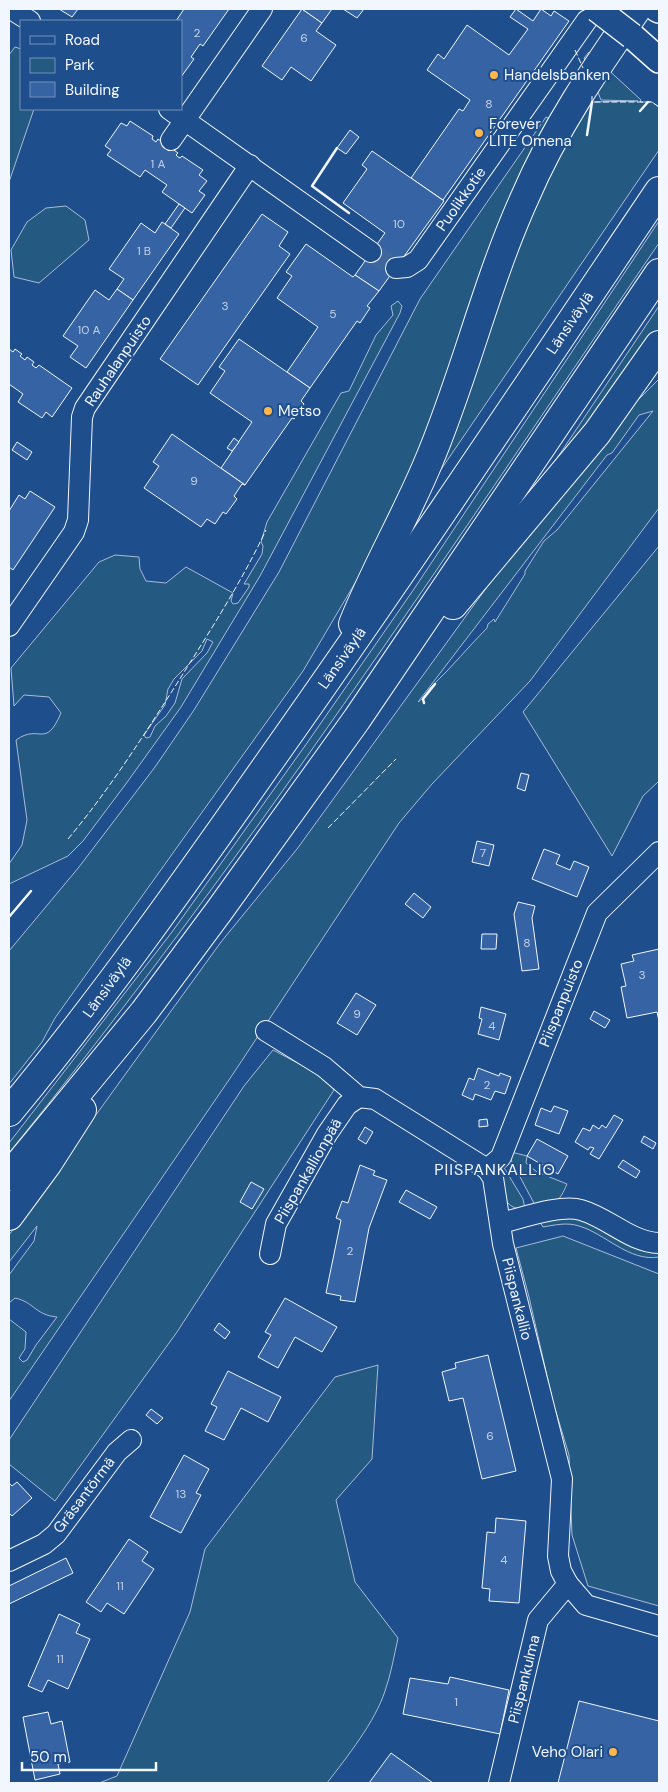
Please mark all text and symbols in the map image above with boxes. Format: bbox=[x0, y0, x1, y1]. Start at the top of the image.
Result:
legend bbox=[20, 20, 182, 110]
house number: 2 bbox=[194, 25, 201, 41]
text: Road bbox=[65, 30, 100, 50]
house number: 6 bbox=[300, 30, 308, 46]
text: Park bbox=[65, 55, 95, 75]
place label: Handelsbanken bbox=[504, 65, 610, 85]
marker: Handelsbanken bbox=[488, 69, 500, 81]
text: Building bbox=[65, 80, 120, 100]
house number: 8 bbox=[485, 96, 493, 112]
place label: Forever LITE Omena bbox=[489, 114, 572, 151]
marker: Forever LITE Omena bbox=[473, 127, 485, 139]
house number: 1 A bbox=[151, 156, 165, 172]
street label: Puolikkotie bbox=[431, 163, 491, 235]
house number: 10 bbox=[393, 216, 405, 232]
house number: 1 B bbox=[137, 243, 151, 259]
street label: Länsiväylä bbox=[542, 288, 598, 358]
house number: 3 bbox=[221, 298, 229, 314]
house number: 5 bbox=[329, 306, 337, 322]
street label: Rauhalanpuisto bbox=[80, 312, 156, 410]
house number: 10 A bbox=[77, 322, 101, 338]
place label: Metso bbox=[278, 401, 321, 421]
marker: Metso bbox=[262, 405, 274, 417]
house number: 9 bbox=[190, 473, 198, 489]
street label: Länsiväylä bbox=[313, 623, 371, 693]
house number: 7 bbox=[480, 845, 486, 861]
house number: 8 bbox=[523, 935, 531, 951]
street label: Länsiväylä bbox=[78, 952, 136, 1022]
street label: Piispanpuisto bbox=[534, 956, 588, 1050]
house number: 3 bbox=[638, 967, 646, 983]
house number: 9 bbox=[353, 1006, 361, 1022]
house number: 4 bbox=[488, 1018, 496, 1034]
house number: 2 bbox=[484, 1077, 491, 1093]
street label: Piispankallionpää bbox=[270, 1115, 346, 1227]
district label: PIISPANKALLIO bbox=[434, 1159, 556, 1180]
house number: 2 bbox=[347, 1243, 354, 1259]
street label: Piispankallio bbox=[497, 1256, 537, 1342]
house number: 6 bbox=[486, 1428, 494, 1444]
street label: Gräsantörmä bbox=[49, 1453, 119, 1537]
house number: 13 bbox=[176, 1486, 186, 1502]
house number: 4 bbox=[500, 1552, 508, 1568]
house number: 11 bbox=[116, 1578, 124, 1594]
street label: Piispankulma bbox=[503, 1633, 545, 1725]
house number: 11 bbox=[56, 1651, 64, 1667]
house number: 1 bbox=[454, 1694, 458, 1710]
scale bar bbox=[22, 1740, 156, 1772]
place label: Veho Olari bbox=[532, 1742, 603, 1762]
marker: Veho Olari bbox=[607, 1746, 619, 1758]
text: 50 m bbox=[30, 1747, 67, 1767]

